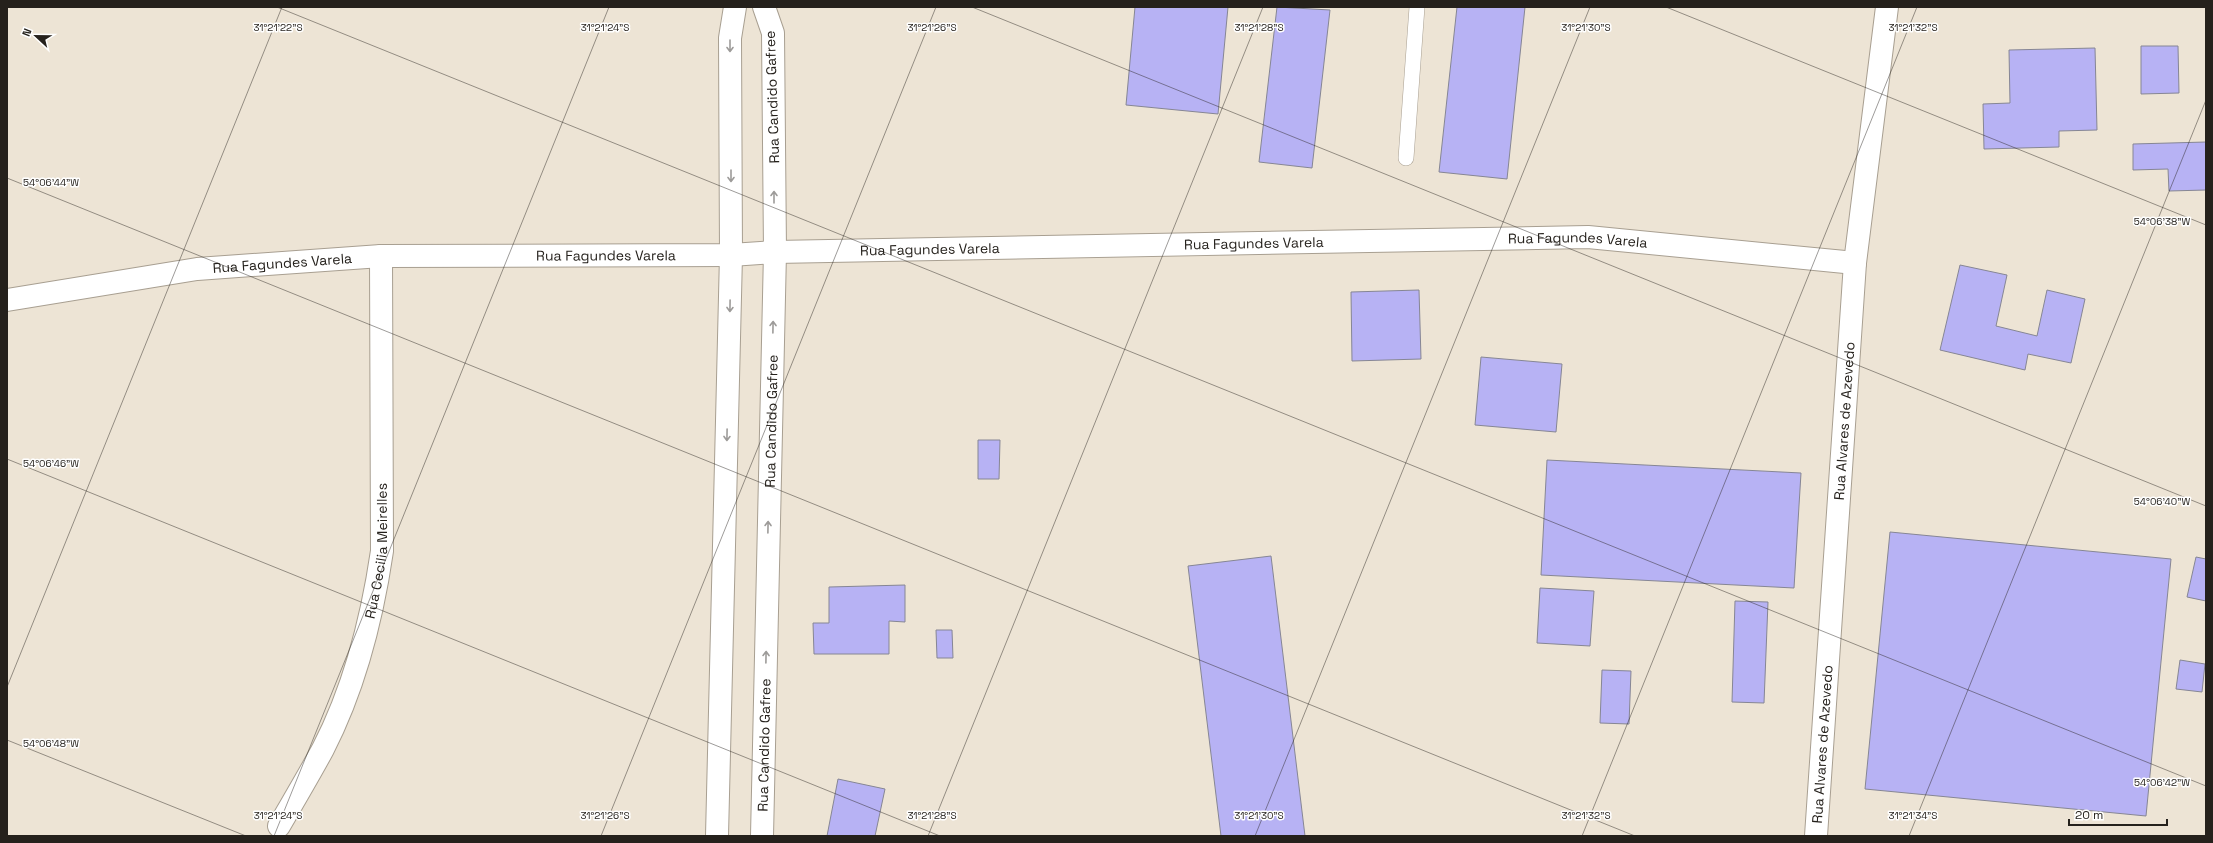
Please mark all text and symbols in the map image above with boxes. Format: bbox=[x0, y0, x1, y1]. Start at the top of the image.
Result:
north arrow bbox=[16, 16, 56, 56]
text: 31°21'22"S bbox=[253, 21, 303, 34]
text: 31°21'24"S bbox=[581, 21, 629, 34]
text: 31°21'26"S bbox=[907, 21, 957, 34]
text: 31°21'28"S bbox=[1234, 21, 1284, 34]
text: 31°21'30"S bbox=[1561, 21, 1611, 34]
text: 31°21'32"S bbox=[1888, 21, 1938, 34]
text: N bbox=[19, 26, 35, 38]
street label: Rua Candido Gafree bbox=[761, 30, 783, 164]
one-way arrow bbox=[726, 39, 734, 52]
one-way arrow bbox=[727, 169, 735, 182]
text: 54°06'44"W bbox=[23, 176, 79, 189]
one-way arrow bbox=[770, 191, 778, 204]
text: 54°06'38"W bbox=[2134, 215, 2190, 228]
street label: Rua Fagundes Varela bbox=[1508, 228, 1648, 252]
street label: Rua Fagundes Varela bbox=[1184, 233, 1324, 253]
street label: Rua Fagundes Varela bbox=[860, 239, 1000, 259]
street label: Rua Fagundes Varela bbox=[536, 246, 676, 265]
street label: Rua Fagundes Varela bbox=[212, 249, 353, 277]
one-way arrow bbox=[726, 299, 734, 312]
one-way arrow bbox=[769, 321, 777, 334]
street label: Rua Alvares de Azevedo bbox=[1830, 341, 1859, 501]
street label: Rua Candido Gafree bbox=[761, 354, 782, 488]
one-way arrow bbox=[723, 428, 731, 441]
text: 54°06'46"W bbox=[23, 457, 79, 470]
street label: Rua Cecilia Meirelles bbox=[361, 483, 391, 620]
text: 54°06'40"W bbox=[2134, 495, 2190, 508]
one-way arrow bbox=[765, 521, 772, 534]
one-way arrow bbox=[762, 651, 769, 664]
street label: Rua Alvares de Azevedo bbox=[1808, 664, 1837, 824]
street label: Rua Candido Gafree bbox=[754, 678, 775, 812]
text: 54°06'48"W bbox=[23, 737, 79, 750]
text: 54°06'42"W bbox=[2134, 776, 2190, 789]
scale bar bbox=[2069, 801, 2167, 827]
text: 20 m bbox=[2075, 807, 2103, 823]
text: 31°21'24"S bbox=[254, 809, 302, 822]
text: 31°21'26"S bbox=[580, 809, 630, 822]
text: 31°21'28"S bbox=[907, 809, 957, 822]
text: 31°21'30"S bbox=[1234, 809, 1284, 822]
text: 31°21'32"S bbox=[1561, 809, 1611, 822]
text: 31°21'34"S bbox=[1889, 809, 1937, 822]

